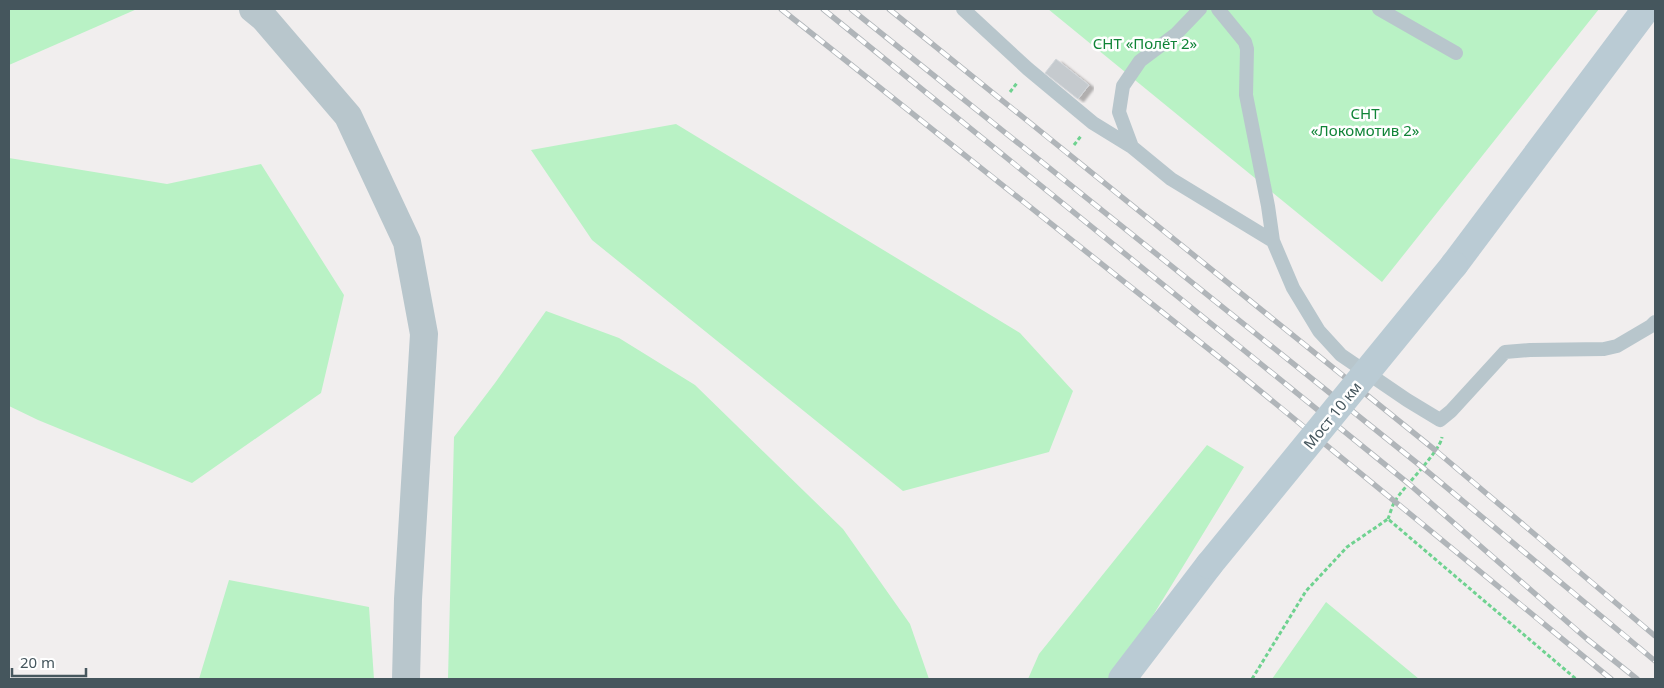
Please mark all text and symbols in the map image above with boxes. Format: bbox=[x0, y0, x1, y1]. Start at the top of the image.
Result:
park label: СНТ «Полёт 2» bbox=[1093, 33, 1198, 53]
park label: СНТ «Локомотив 2» bbox=[1311, 103, 1420, 140]
street label: Мост 10 км bbox=[1299, 377, 1365, 453]
scale bar bbox=[12, 646, 86, 678]
text: 20 m bbox=[20, 652, 55, 672]

